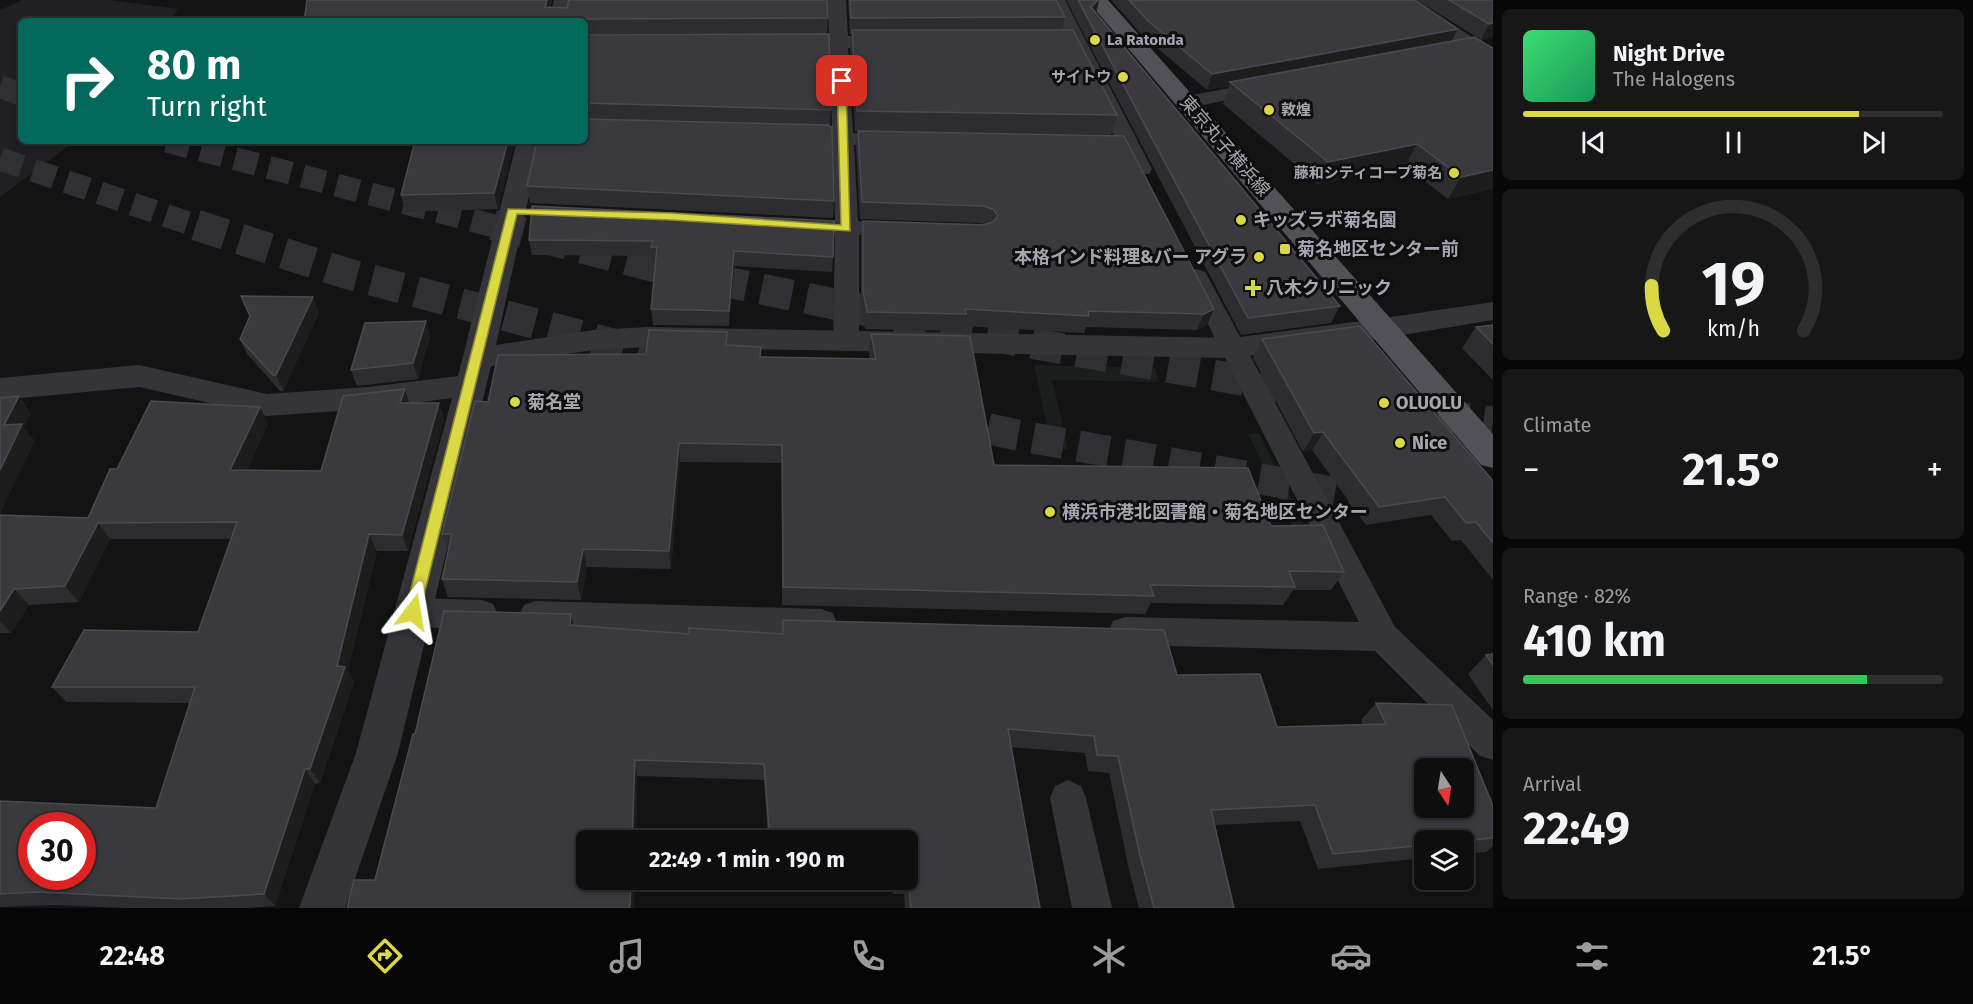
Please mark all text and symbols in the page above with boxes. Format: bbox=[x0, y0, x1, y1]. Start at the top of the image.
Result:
place label: La Ratonda bbox=[1107, 31, 1184, 49]
marker: La Ratonda bbox=[1088, 33, 1102, 47]
text: 80 m bbox=[147, 40, 241, 90]
text: Night Drive bbox=[1613, 40, 1725, 67]
icon: right bbox=[48, 42, 126, 120]
pin bbox=[816, 55, 867, 106]
icon: arrive bbox=[825, 64, 858, 97]
text: The Halogens bbox=[1613, 67, 1735, 91]
place label: サイトウ bbox=[1051, 68, 1111, 86]
marker: サイトウ bbox=[1116, 70, 1130, 84]
text: Turn right bbox=[147, 91, 267, 123]
street label: 東京丸子横浜線 bbox=[1175, 91, 1275, 201]
place label: 敦煌 bbox=[1281, 101, 1311, 119]
marker: 敦煌 bbox=[1262, 103, 1276, 117]
icon: previous bbox=[1577, 126, 1610, 159]
icon: pause bbox=[1717, 126, 1750, 159]
icon: next bbox=[1857, 126, 1890, 159]
place label: 藤和シティコープ菊名 bbox=[1294, 164, 1442, 182]
marker: 藤和シティコープ菊名 bbox=[1447, 166, 1461, 180]
place label: キッズラボ菊名園 bbox=[1253, 209, 1397, 231]
marker: キッズラボ菊名園 bbox=[1234, 213, 1248, 227]
place label: 菊名地区センター前 bbox=[1297, 238, 1459, 260]
marker: 菊名地区センター前 bbox=[1278, 242, 1292, 256]
place label: 本格インド料理&バー アグラ bbox=[1014, 246, 1247, 268]
text: 19 bbox=[1701, 247, 1765, 322]
marker: 本格インド料理&バー アグラ bbox=[1252, 250, 1266, 264]
place label: 八木クリニック bbox=[1266, 277, 1392, 299]
marker: 八木クリニック bbox=[1244, 279, 1262, 297]
text: km/h bbox=[1706, 317, 1760, 343]
place label: 菊名堂 bbox=[527, 391, 581, 413]
place label: OLUOLU bbox=[1396, 392, 1462, 414]
marker: 菊名堂 bbox=[508, 395, 522, 409]
marker: OLUOLU bbox=[1377, 396, 1391, 410]
text: Climate bbox=[1523, 413, 1591, 437]
place label: Nice bbox=[1412, 432, 1447, 454]
marker: Nice bbox=[1393, 436, 1407, 450]
text: 21.5° bbox=[1682, 443, 1784, 497]
text: − bbox=[1523, 450, 1540, 490]
text: + bbox=[1927, 450, 1943, 490]
place label: 横浜市港北図書館・菊名地区センター bbox=[1062, 501, 1368, 523]
marker: 横浜市港北図書館・菊名地区センター bbox=[1043, 505, 1057, 519]
position arrow bbox=[381, 580, 445, 644]
text: Range · 82% bbox=[1523, 584, 1631, 608]
text: 410 km bbox=[1523, 614, 1666, 668]
north arrow bbox=[1414, 758, 1474, 818]
map controls bbox=[1414, 758, 1474, 890]
text: Arrival bbox=[1523, 772, 1582, 796]
text: 22:49 bbox=[1523, 802, 1630, 856]
speed limit sign: 30 bbox=[18, 812, 96, 890]
button: layers bbox=[1414, 830, 1474, 890]
text: 22:49 · 1 min · 190 m bbox=[649, 846, 845, 873]
icon: directions bbox=[364, 935, 406, 977]
icon: music bbox=[606, 935, 648, 977]
icon: phone bbox=[847, 935, 889, 977]
icon: climate bbox=[1088, 935, 1130, 977]
icon: car bbox=[1330, 935, 1372, 977]
icon: filters bbox=[1571, 935, 1613, 977]
text: 22:48 bbox=[100, 940, 165, 972]
text: 21.5° bbox=[1812, 940, 1873, 972]

